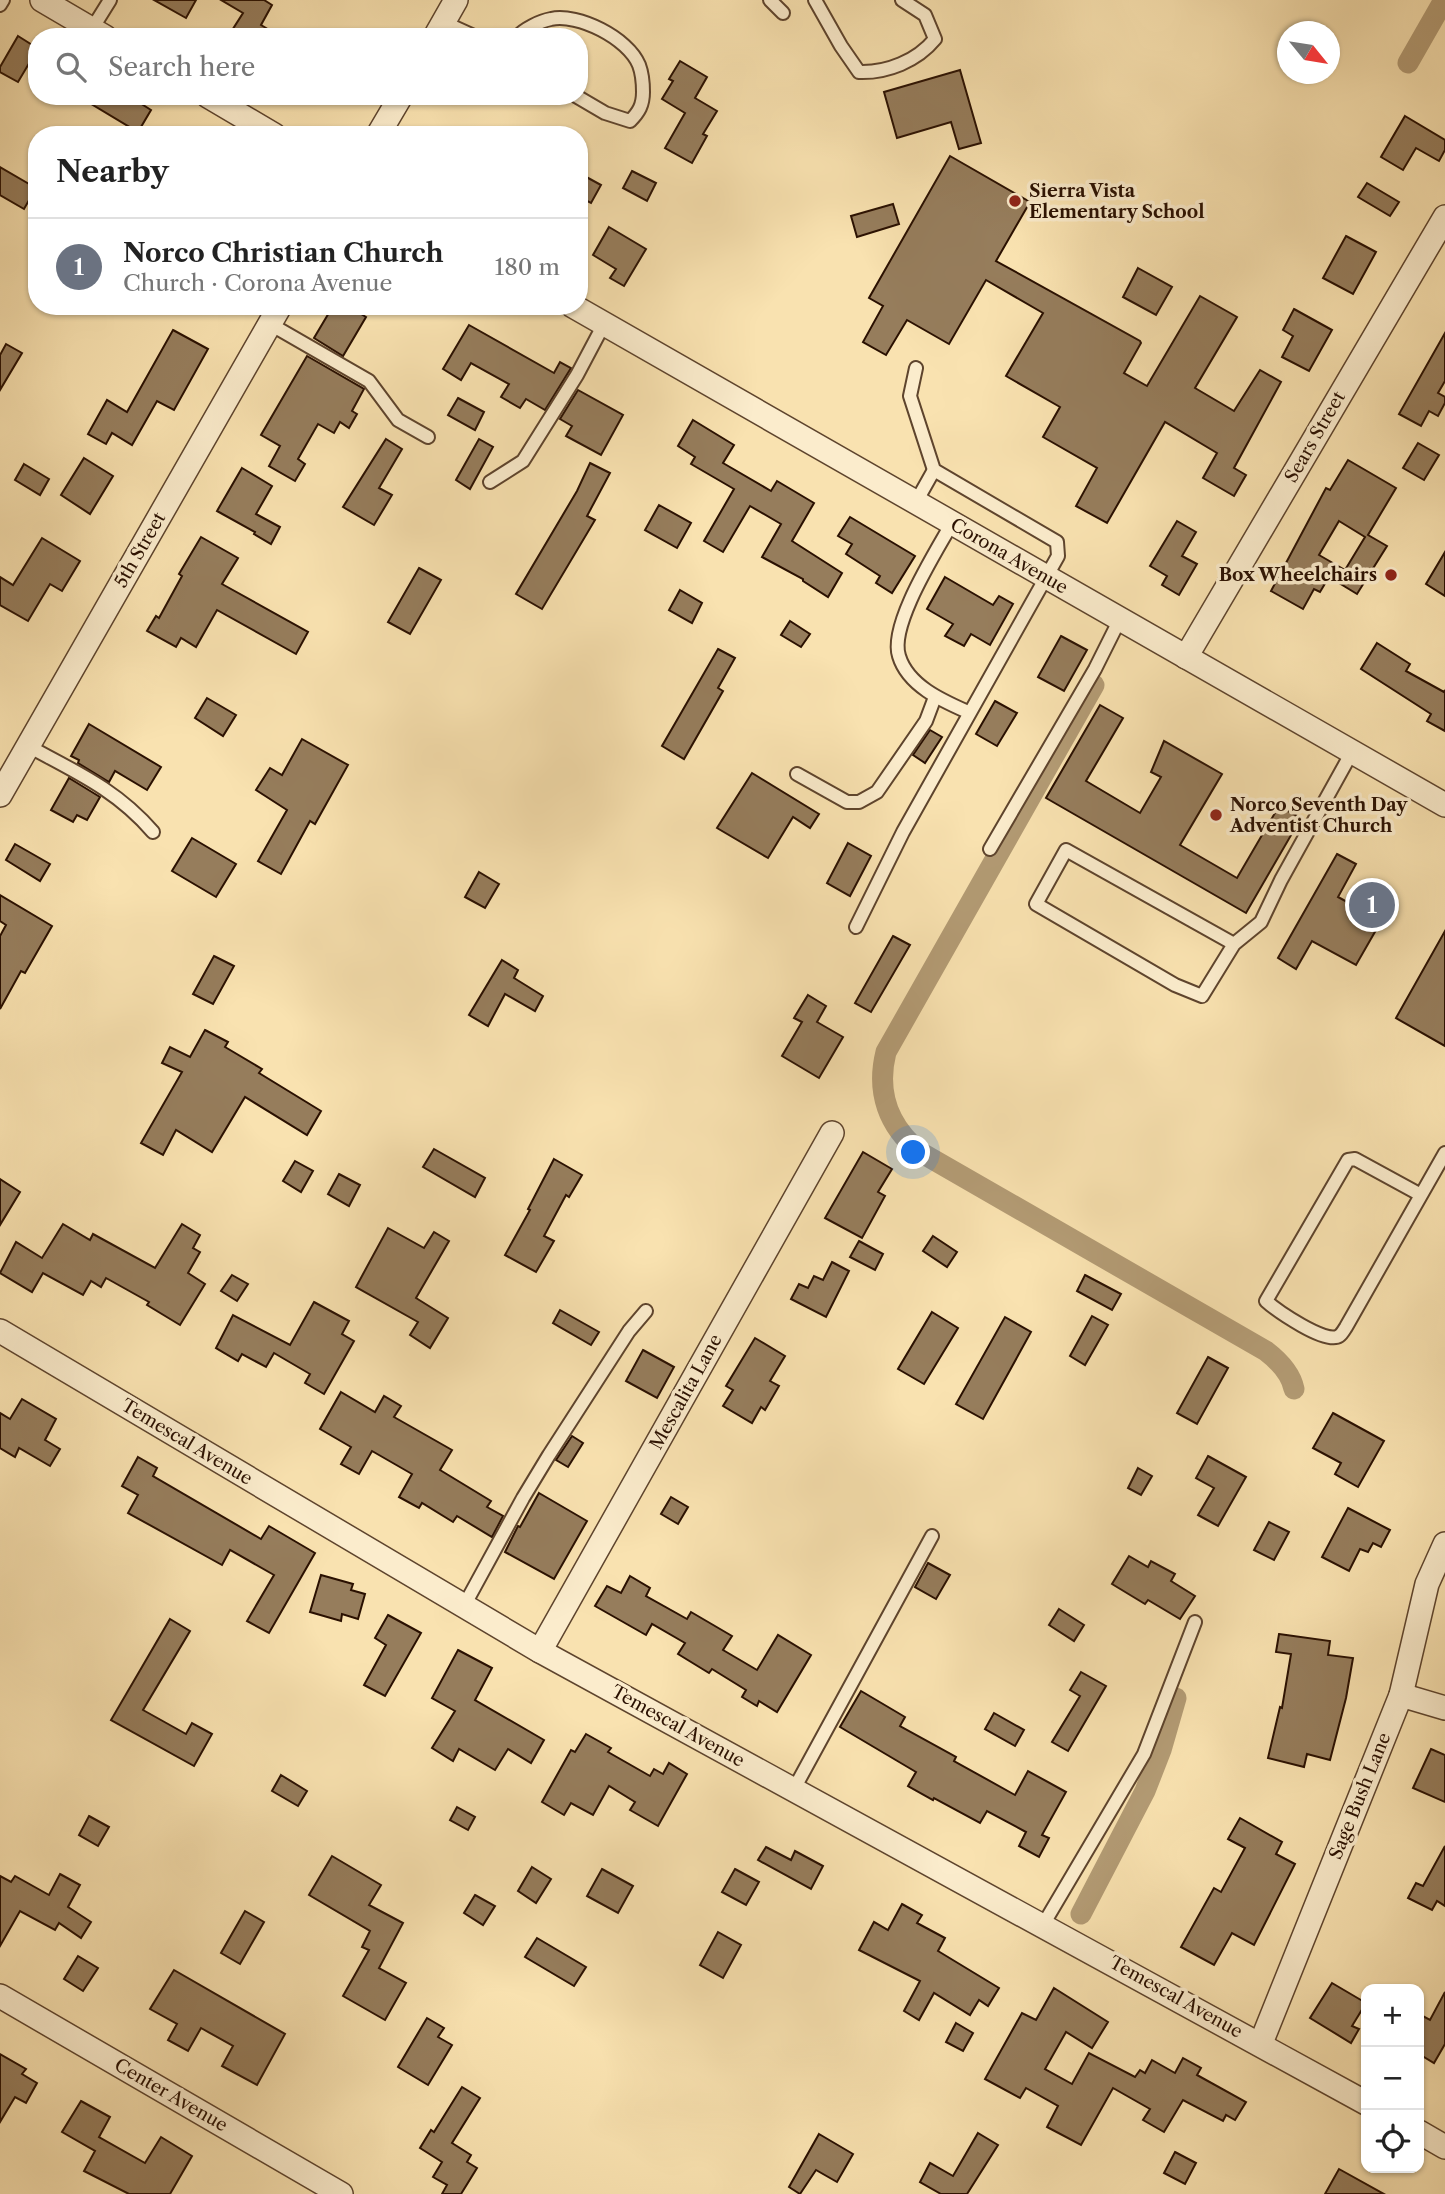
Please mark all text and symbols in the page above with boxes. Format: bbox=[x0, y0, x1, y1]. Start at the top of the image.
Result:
north arrow bbox=[1277, 21, 1340, 84]
search box bbox=[28, 28, 588, 105]
icon: search bbox=[52, 48, 90, 86]
text: Search here bbox=[108, 51, 255, 83]
text: Nearby bbox=[56, 153, 169, 190]
place label: Sierra Vista Elementary School bbox=[1029, 180, 1205, 223]
marker: Sierra Vista Elementary School bbox=[1007, 193, 1023, 209]
text: Norco Christian Church bbox=[123, 237, 443, 269]
text: 1 bbox=[74, 253, 84, 281]
text: 180 m bbox=[495, 253, 560, 281]
text: Church · Corona Avenue bbox=[123, 269, 392, 297]
street label: Sears Street bbox=[1280, 387, 1350, 486]
street label: 5th Street bbox=[110, 508, 171, 592]
street label: Corona Avenue bbox=[946, 513, 1072, 599]
place label: Box Wheelchairs bbox=[1219, 564, 1377, 586]
marker: Box Wheelchairs bbox=[1383, 567, 1399, 583]
place label: Norco Seventh Day Adventist Church bbox=[1229, 794, 1408, 837]
marker: Norco Seventh Day Adventist Church bbox=[1208, 807, 1224, 823]
pin: 1 bbox=[1349, 879, 1395, 931]
your location bbox=[896, 1135, 930, 1169]
street label: Mescalita Lane bbox=[645, 1330, 727, 1454]
street label: Temescal Avenue bbox=[118, 1394, 256, 1490]
street label: Temescal Avenue bbox=[608, 1680, 748, 1772]
street label: Sage Bush Lane bbox=[1325, 1729, 1395, 1863]
street label: Temescal Avenue bbox=[1106, 1951, 1246, 2043]
map controls bbox=[1361, 1984, 1424, 2173]
button: + bbox=[1361, 1984, 1424, 2047]
button: − bbox=[1361, 2047, 1424, 2110]
street label: Center Avenue bbox=[111, 2054, 231, 2136]
button: locate bbox=[1361, 2110, 1424, 2173]

